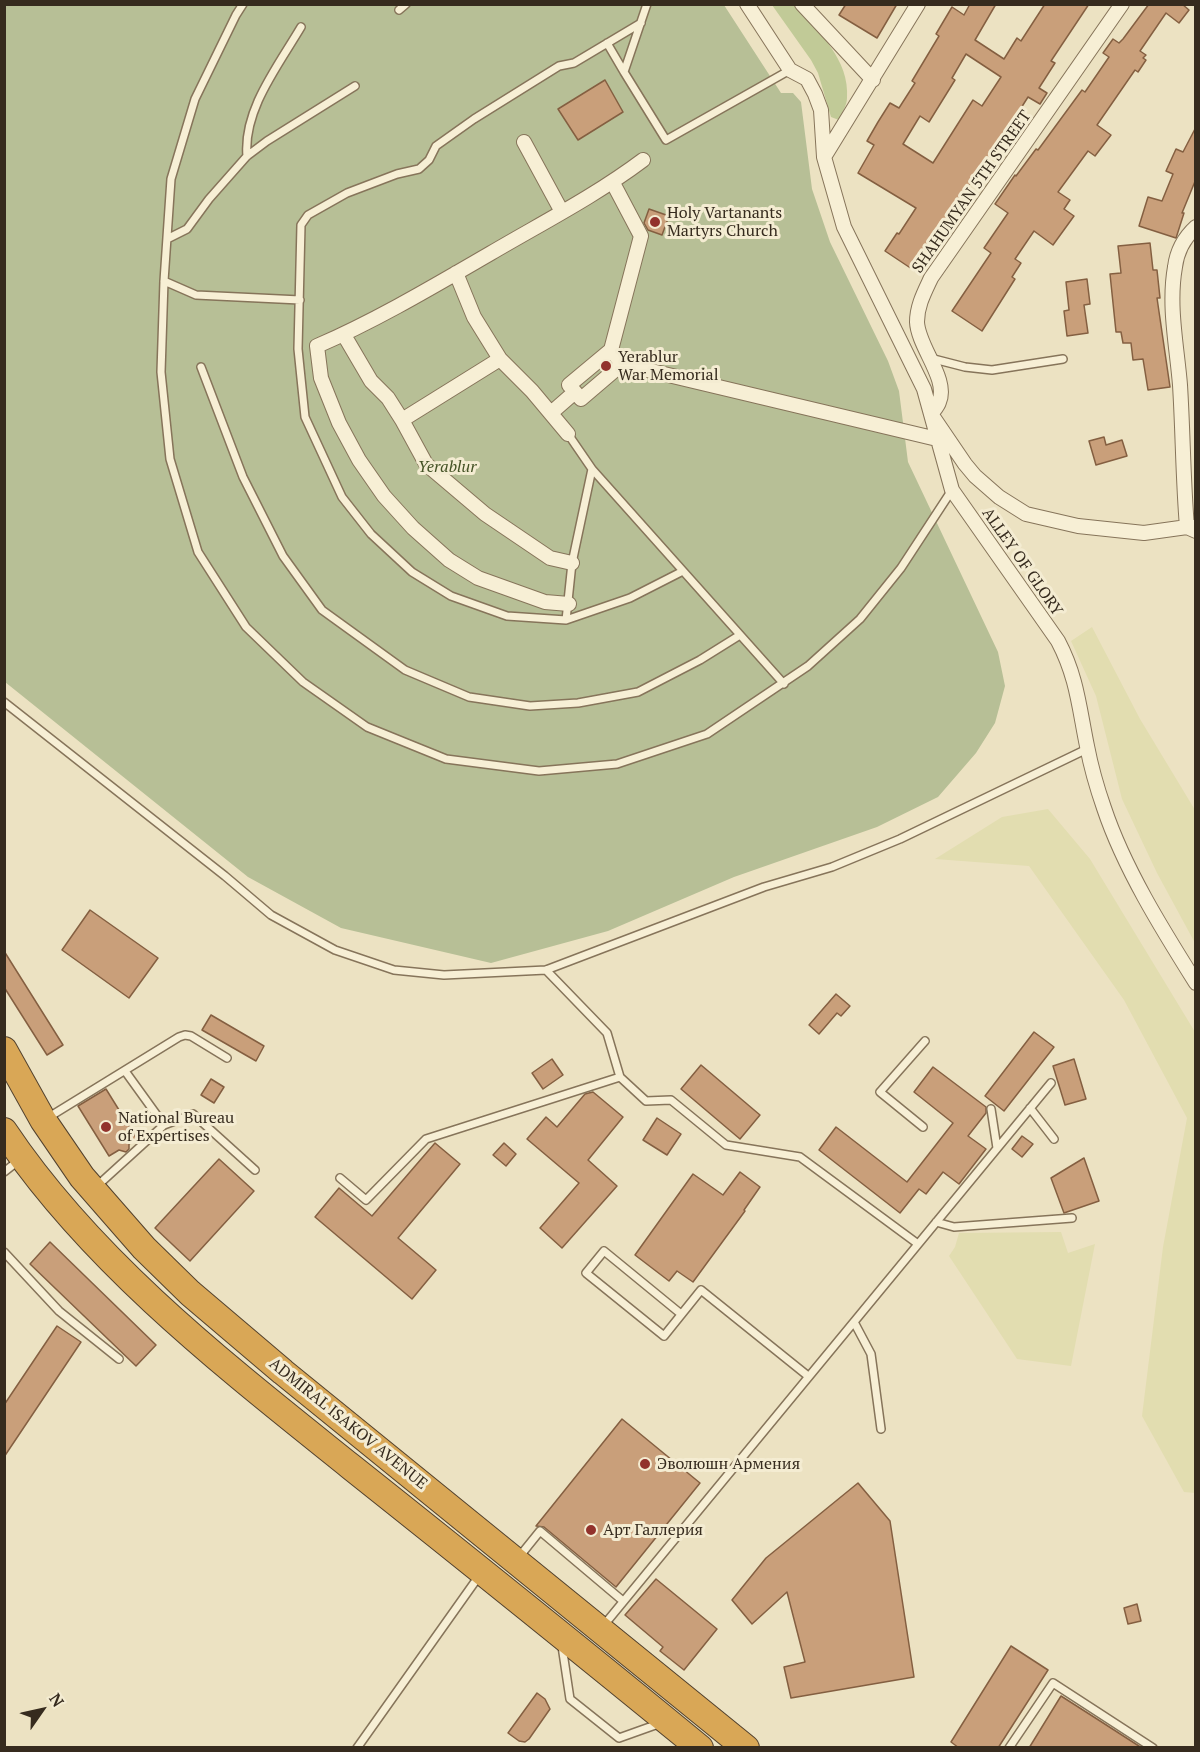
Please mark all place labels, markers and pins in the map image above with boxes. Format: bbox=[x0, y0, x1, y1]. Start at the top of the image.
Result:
place label: Holy Vartanants Martyrs Church bbox=[667, 203, 782, 241]
marker: Holy Vartanants Martyrs Church bbox=[648, 215, 662, 229]
place label: Yerablur War Memorial bbox=[618, 347, 718, 385]
marker: Yerablur War Memorial bbox=[599, 359, 613, 373]
place label: National Bureau of Expertises bbox=[118, 1108, 234, 1146]
marker: National Bureau of Expertises bbox=[99, 1120, 113, 1134]
place label: Эволюшн Армения bbox=[657, 1454, 800, 1474]
marker: Эволюшн Армения bbox=[638, 1457, 652, 1471]
place label: Арт Галлерия bbox=[603, 1520, 703, 1540]
marker: Арт Галлерия bbox=[584, 1523, 598, 1537]

